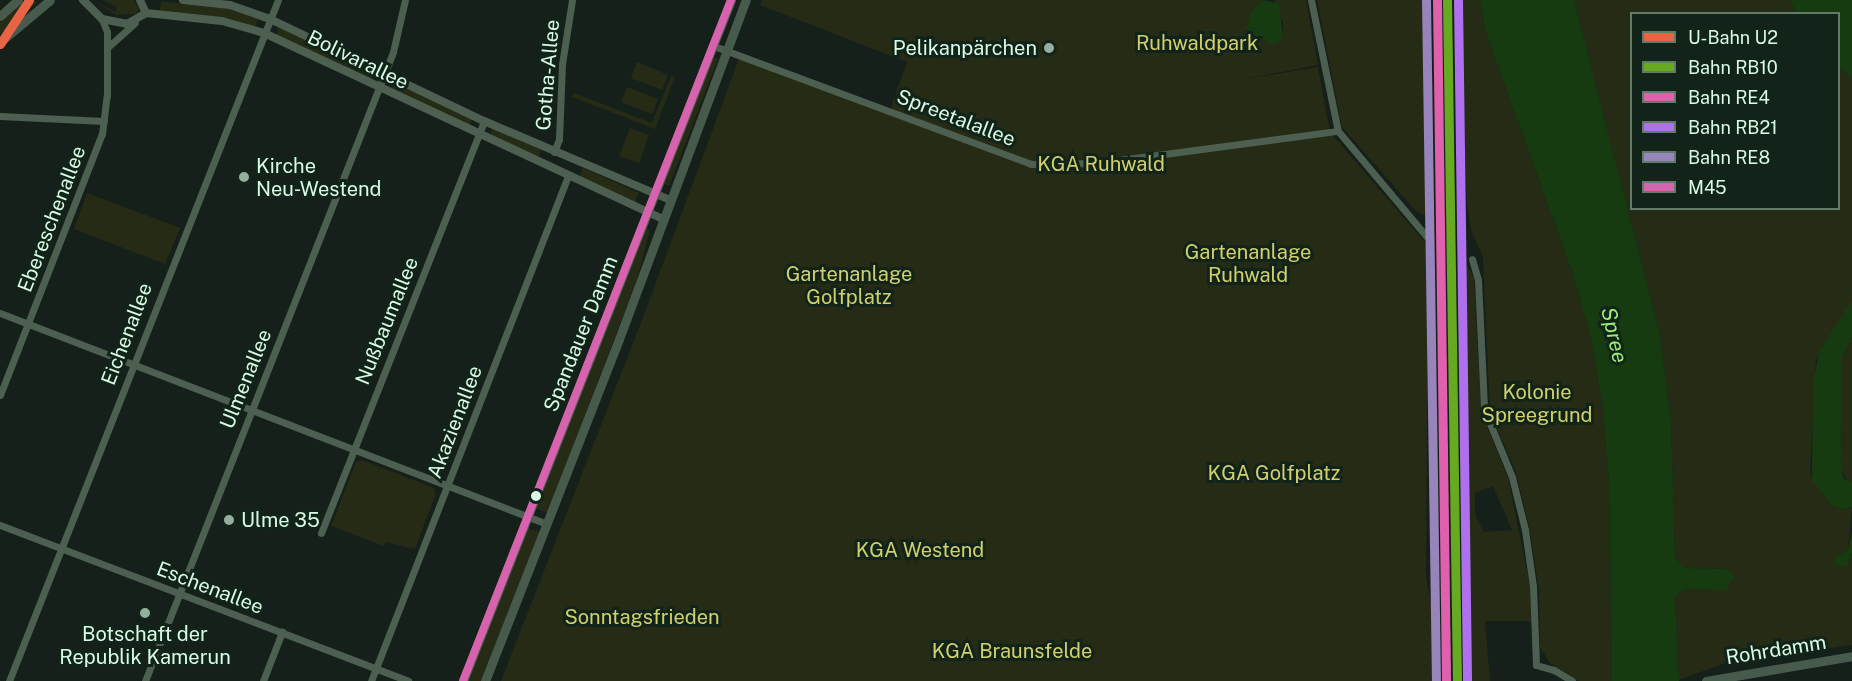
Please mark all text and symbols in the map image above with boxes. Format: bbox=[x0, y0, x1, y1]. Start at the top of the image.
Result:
legend bbox=[1630, 12, 1840, 210]
street label: Gotha-Allee bbox=[531, 19, 565, 131]
street label: Bolivarallee bbox=[304, 25, 412, 95]
text: U-Bahn U2 bbox=[1688, 27, 1778, 48]
park label: Ruhwaldpark bbox=[1136, 31, 1258, 55]
place label: Pelikanpärchen bbox=[893, 36, 1037, 60]
marker: Pelikanpärchen bbox=[1042, 41, 1056, 55]
text: Bahn RB10 bbox=[1688, 57, 1778, 78]
street label: Spreetalallee bbox=[893, 84, 1019, 152]
text: Bahn RE4 bbox=[1688, 87, 1770, 108]
text: Bahn RB21 bbox=[1688, 117, 1777, 138]
street label: Ebereschenallee bbox=[13, 143, 91, 295]
text: Bahn RE8 bbox=[1688, 147, 1770, 168]
park label: KGA Ruhwald bbox=[1037, 152, 1165, 176]
place label: Kirche Neu-Westend bbox=[256, 154, 381, 201]
marker: Kirche Neu-Westend bbox=[237, 170, 251, 184]
text: M45 bbox=[1688, 177, 1727, 198]
park label: Gartenanlage Ruhwald bbox=[1185, 240, 1311, 287]
street label: Spandauer Damm bbox=[539, 253, 623, 415]
street label: Nußbaumallee bbox=[350, 254, 424, 388]
park label: Gartenanlage Golfplatz bbox=[786, 263, 912, 310]
street label: Eichenallee bbox=[97, 280, 157, 388]
water label: Spree bbox=[1595, 305, 1633, 365]
street label: Ulmenallee bbox=[215, 326, 277, 432]
street label: Akazienallee bbox=[423, 362, 487, 482]
park label: Kolonie Spreegrund bbox=[1481, 380, 1593, 427]
park label: KGA Golfplatz bbox=[1208, 461, 1340, 485]
unlabelled marker bbox=[530, 490, 542, 502]
place label: Ulme 35 bbox=[241, 508, 320, 532]
marker: Ulme 35 bbox=[222, 513, 236, 527]
park label: KGA Westend bbox=[855, 538, 985, 562]
street label: Eschenallee bbox=[153, 557, 267, 619]
park label: Sonntagsfrieden bbox=[564, 605, 720, 629]
marker: Botschaft der Republik Kamerun bbox=[138, 606, 152, 620]
place label: Botschaft der Republik Kamerun bbox=[59, 622, 231, 669]
street label: Rohrdamm bbox=[1724, 630, 1828, 670]
park label: KGA Braunsfelde bbox=[932, 639, 1092, 663]

